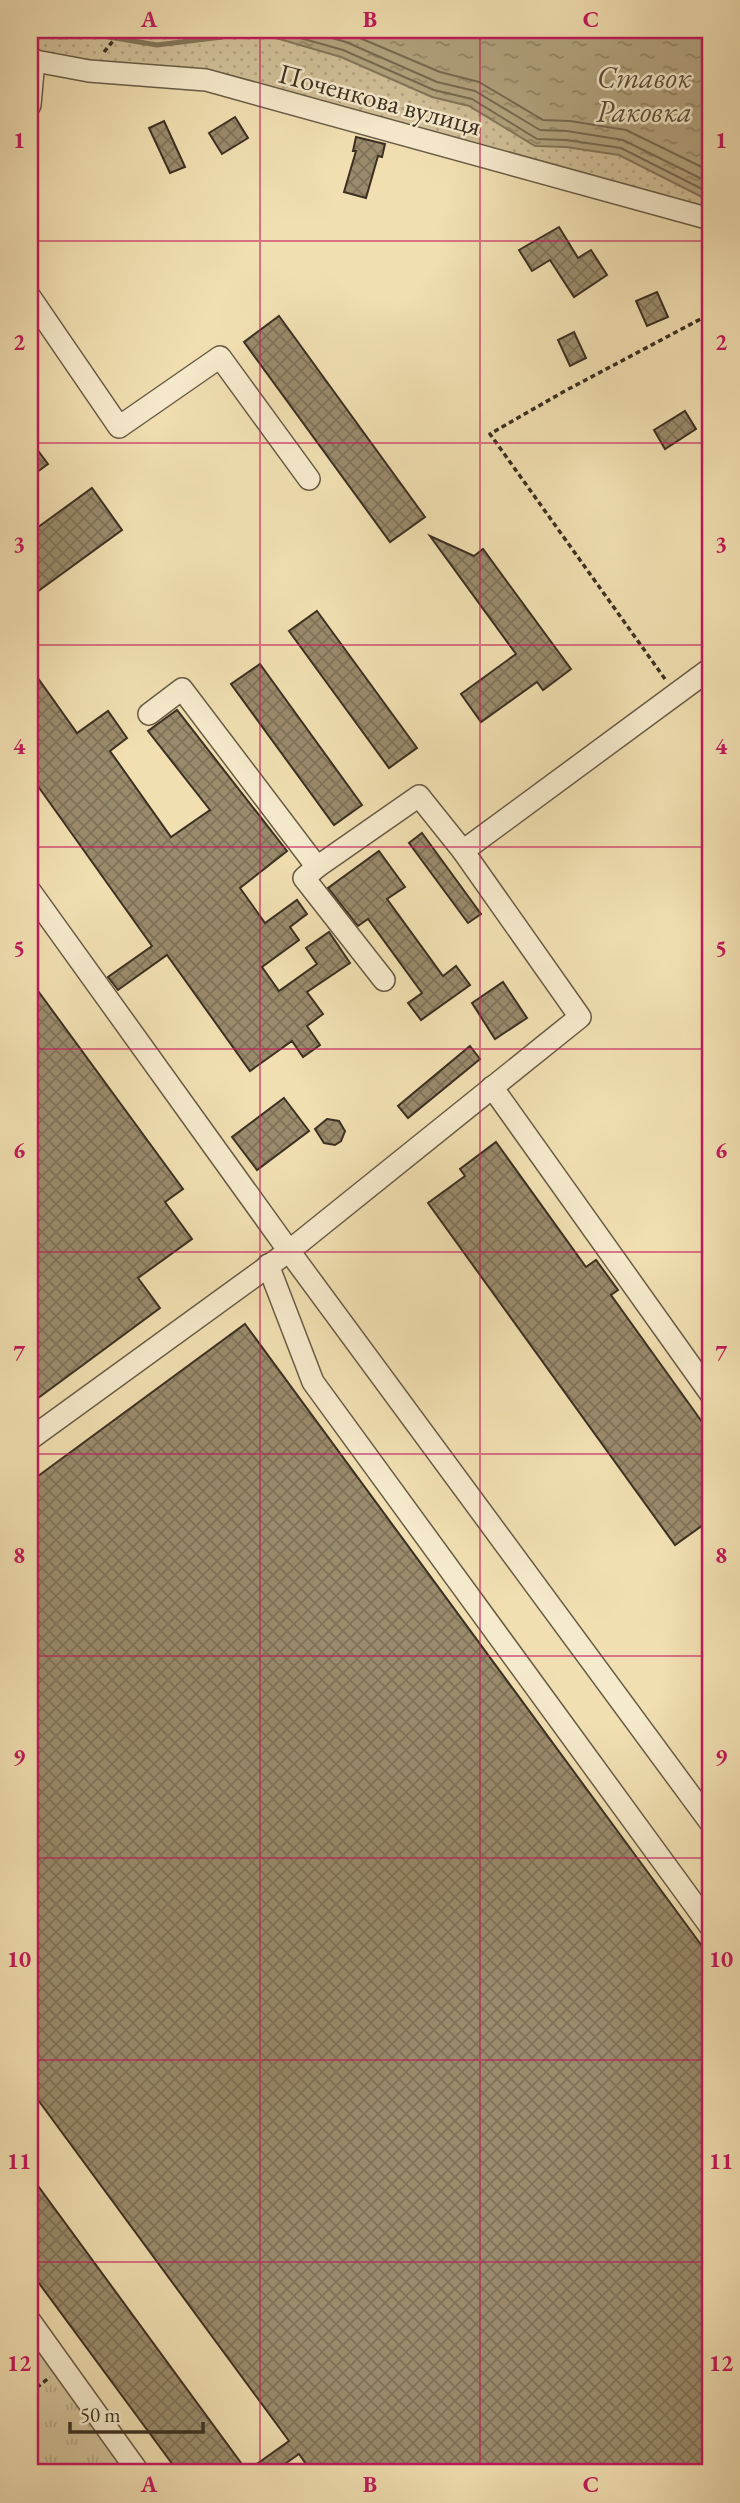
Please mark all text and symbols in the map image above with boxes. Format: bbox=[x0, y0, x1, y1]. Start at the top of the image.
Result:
text: A bbox=[140, 4, 158, 34]
text: B bbox=[363, 4, 377, 34]
text: C bbox=[583, 4, 599, 34]
street label: Поченкова вулиця bbox=[275, 55, 485, 143]
water label: Ставок Раковка bbox=[596, 58, 692, 131]
text: 1 bbox=[13, 125, 25, 155]
text: 1 bbox=[715, 125, 727, 155]
text: 2 bbox=[13, 327, 25, 357]
text: 2 bbox=[715, 327, 727, 357]
text: 3 bbox=[13, 529, 25, 559]
text: 3 bbox=[715, 529, 727, 559]
text: 4 bbox=[13, 731, 26, 761]
text: 4 bbox=[715, 731, 728, 761]
text: 5 bbox=[13, 933, 25, 963]
text: 5 bbox=[715, 933, 727, 963]
text: 6 bbox=[13, 1135, 25, 1165]
text: 6 bbox=[715, 1135, 727, 1165]
text: 7 bbox=[13, 1338, 26, 1368]
text: 7 bbox=[715, 1338, 728, 1368]
text: 8 bbox=[13, 1540, 25, 1570]
text: 8 bbox=[715, 1540, 727, 1570]
text: 9 bbox=[13, 1742, 25, 1772]
text: 9 bbox=[715, 1742, 727, 1772]
text: 10 bbox=[7, 1944, 31, 1974]
text: 10 bbox=[709, 1944, 733, 1974]
text: 11 bbox=[7, 2146, 31, 2176]
text: 11 bbox=[709, 2146, 733, 2176]
text: 12 bbox=[7, 2348, 31, 2378]
text: 12 bbox=[709, 2348, 733, 2378]
scale bar bbox=[70, 2391, 203, 2435]
text: 50 m bbox=[80, 2401, 121, 2428]
text: A bbox=[140, 2469, 158, 2499]
text: B bbox=[363, 2469, 377, 2499]
text: C bbox=[583, 2469, 599, 2499]

